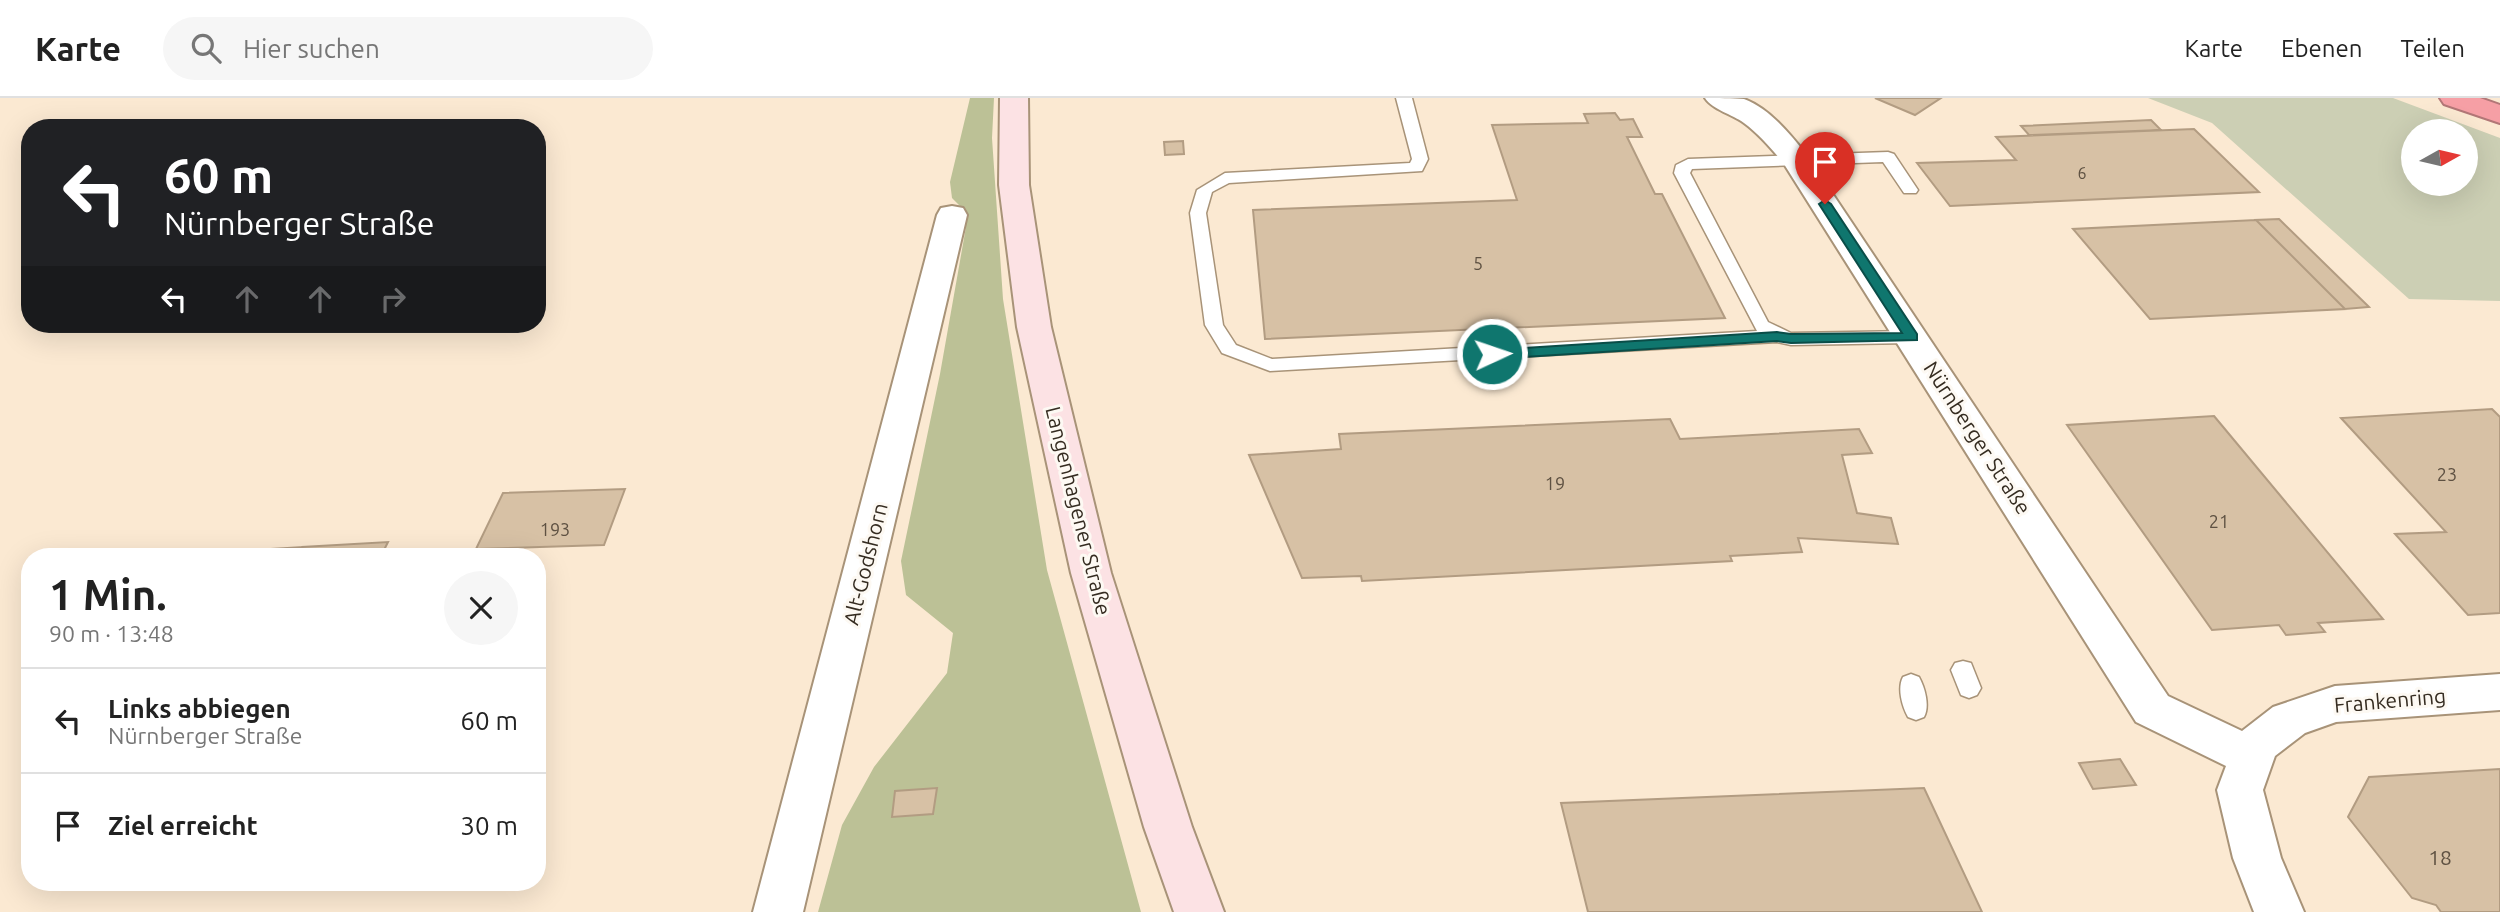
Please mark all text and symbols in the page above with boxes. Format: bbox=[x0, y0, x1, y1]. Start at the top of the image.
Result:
search box bbox=[163, 17, 653, 80]
icon: search bbox=[187, 29, 225, 67]
text: Karte bbox=[35, 30, 121, 67]
text: Hier suchen bbox=[243, 34, 380, 63]
text: Karte bbox=[2184, 35, 2243, 62]
text: Ebenen bbox=[2281, 35, 2362, 62]
text: Teilen bbox=[2400, 35, 2465, 62]
north arrow bbox=[2401, 119, 2478, 196]
map controls bbox=[2401, 119, 2478, 196]
pin bbox=[1795, 132, 1855, 204]
icon: arrive bbox=[1806, 143, 1844, 181]
icon: left bbox=[49, 147, 140, 238]
text: 60 m bbox=[164, 147, 273, 202]
house number: 6 bbox=[2077, 164, 2087, 182]
text: Nürnberger Straße bbox=[164, 205, 434, 241]
house number: 5 bbox=[1473, 253, 1483, 273]
icon: left bbox=[155, 280, 193, 318]
icon: ahead bbox=[228, 280, 266, 318]
icon: ahead bbox=[301, 280, 339, 318]
icon: right bbox=[374, 280, 412, 318]
position arrow bbox=[1455, 317, 1529, 391]
street label: Nürnberger Straße bbox=[1919, 357, 2036, 518]
street label: Langenhagener Straße bbox=[1041, 404, 1117, 618]
house number: 23 bbox=[2437, 464, 2457, 484]
house number: 19 bbox=[1545, 473, 1565, 493]
street label: Alt-Godshorn bbox=[838, 500, 892, 627]
house number: 21 bbox=[2209, 511, 2229, 531]
house number: 193 bbox=[540, 519, 570, 539]
text: 1 Min. bbox=[49, 571, 167, 618]
button: close bbox=[444, 571, 518, 645]
text: 90 m · 13:48 bbox=[49, 621, 174, 646]
street label: Frankenring bbox=[2333, 683, 2447, 717]
text: Links abbiegen bbox=[108, 694, 291, 723]
icon: left bbox=[49, 702, 87, 740]
text: 60 m bbox=[460, 706, 518, 735]
text: Nürnberger Straße bbox=[108, 723, 302, 748]
icon: arrive bbox=[49, 807, 87, 845]
text: Ziel erreicht bbox=[108, 811, 258, 840]
text: 30 m bbox=[460, 811, 518, 840]
house number: 18 bbox=[2428, 845, 2452, 869]

